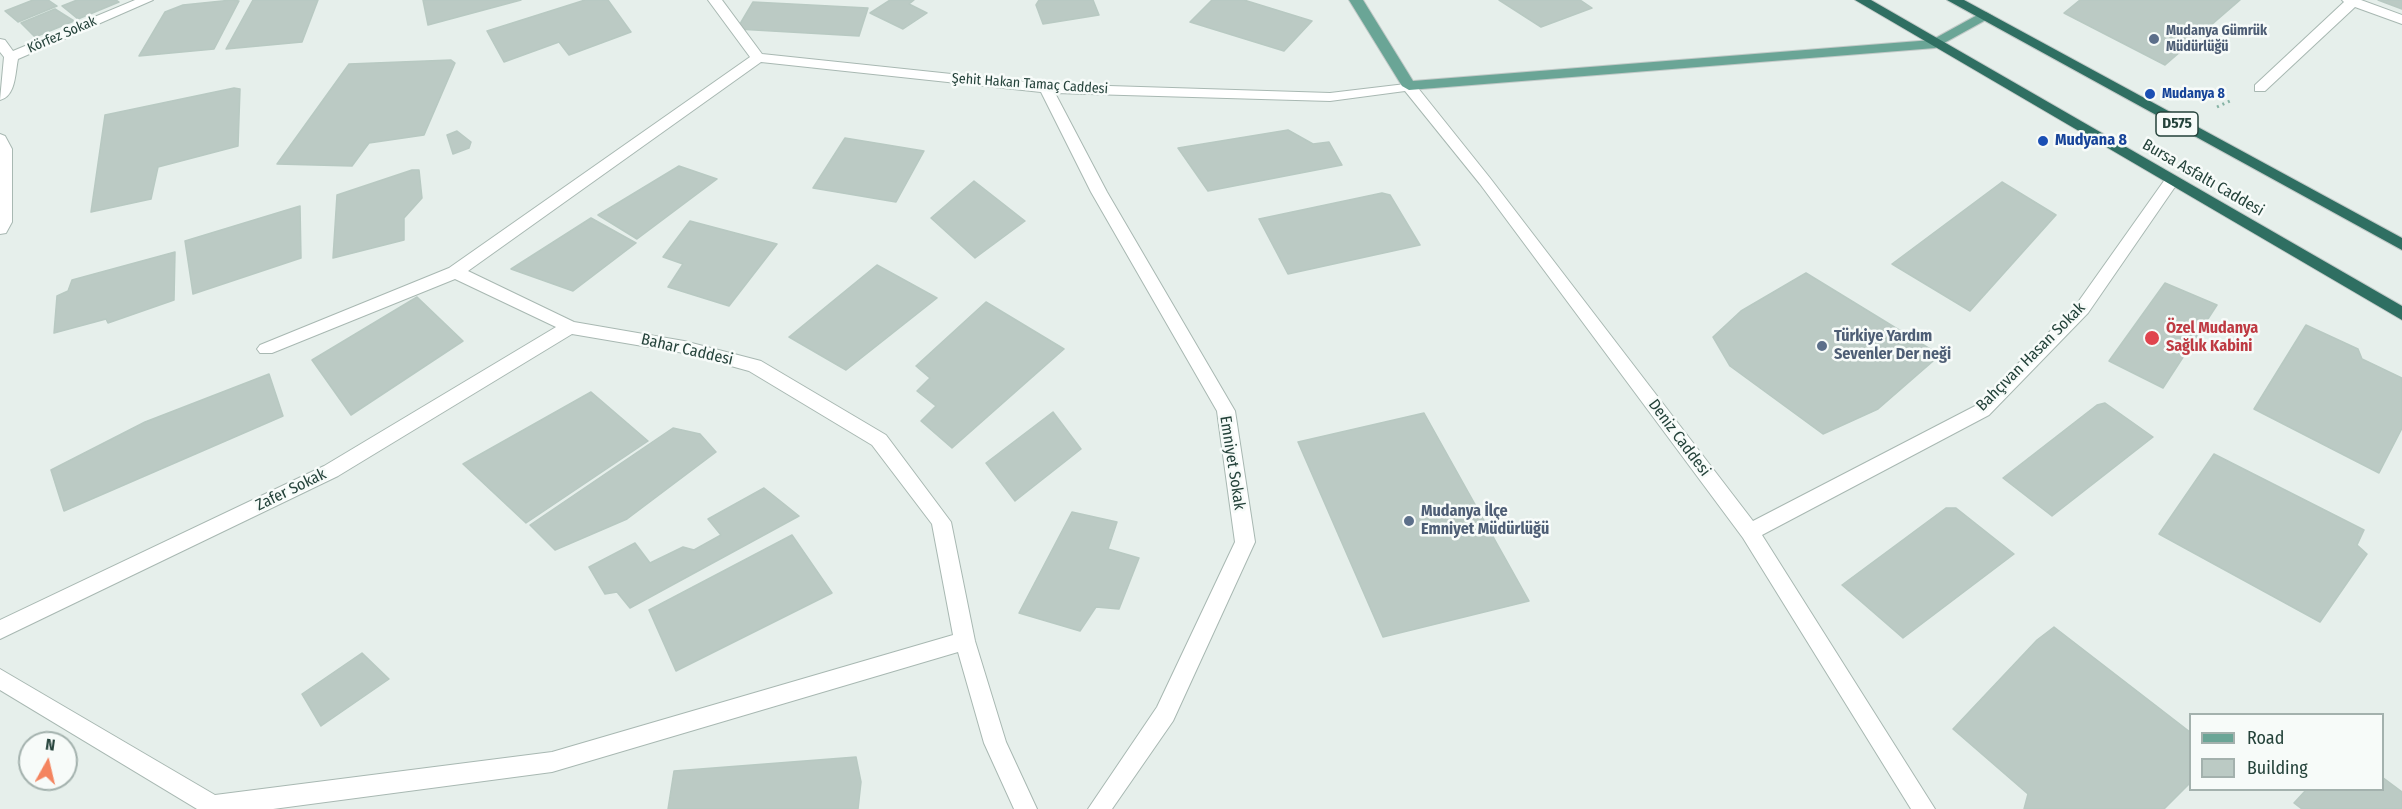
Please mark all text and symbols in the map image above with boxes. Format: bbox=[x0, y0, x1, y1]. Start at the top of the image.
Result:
street label: Körfez Sokak bbox=[25, 13, 99, 57]
place label: Mudanya Gümrük Müdürlüğü bbox=[2166, 23, 2267, 56]
marker: Mudanya Gümrük Müdürlüğü bbox=[2147, 32, 2161, 46]
street label: Şehit Hakan Tamaç Caddesi bbox=[951, 70, 1109, 98]
place label: Mudanya 8 bbox=[2162, 86, 2225, 102]
marker: Mudanya 8 bbox=[2143, 87, 2157, 101]
road number: D575 bbox=[2156, 112, 2198, 136]
place label: Mudyana 8 bbox=[2055, 131, 2127, 151]
marker: Mudyana 8 bbox=[2036, 134, 2050, 148]
street label: Bursa Asfaltı Caddesi bbox=[2139, 135, 2267, 221]
street label: Bahçıvan Hasan Sokak bbox=[1973, 299, 2089, 415]
place label: Özel Mudanya Sağlık Kabini bbox=[2166, 319, 2258, 357]
place label: Türkiye Yardım Sevenler Der neği bbox=[1834, 327, 1951, 365]
marker: Özel Mudanya Sağlık Kabini bbox=[2143, 329, 2161, 347]
street label: Bahar Caddesi bbox=[639, 330, 735, 370]
marker: Türkiye Yardım Sevenler Der neği bbox=[1815, 339, 1829, 353]
street label: Deniz Caddesi bbox=[1644, 396, 1714, 480]
street label: Emniyet Sokak bbox=[1215, 415, 1249, 511]
street label: Zafer Sokak bbox=[253, 465, 329, 515]
place label: Mudanya İlçe Emniyet Müdürlüğü bbox=[1421, 502, 1549, 540]
marker: Mudanya İlçe Emniyet Müdürlüğü bbox=[1402, 514, 1416, 528]
legend bbox=[2189, 713, 2384, 791]
text: Road bbox=[2247, 727, 2284, 749]
north arrow bbox=[18, 731, 78, 791]
text: N bbox=[44, 735, 56, 755]
text: Building bbox=[2247, 757, 2308, 779]

